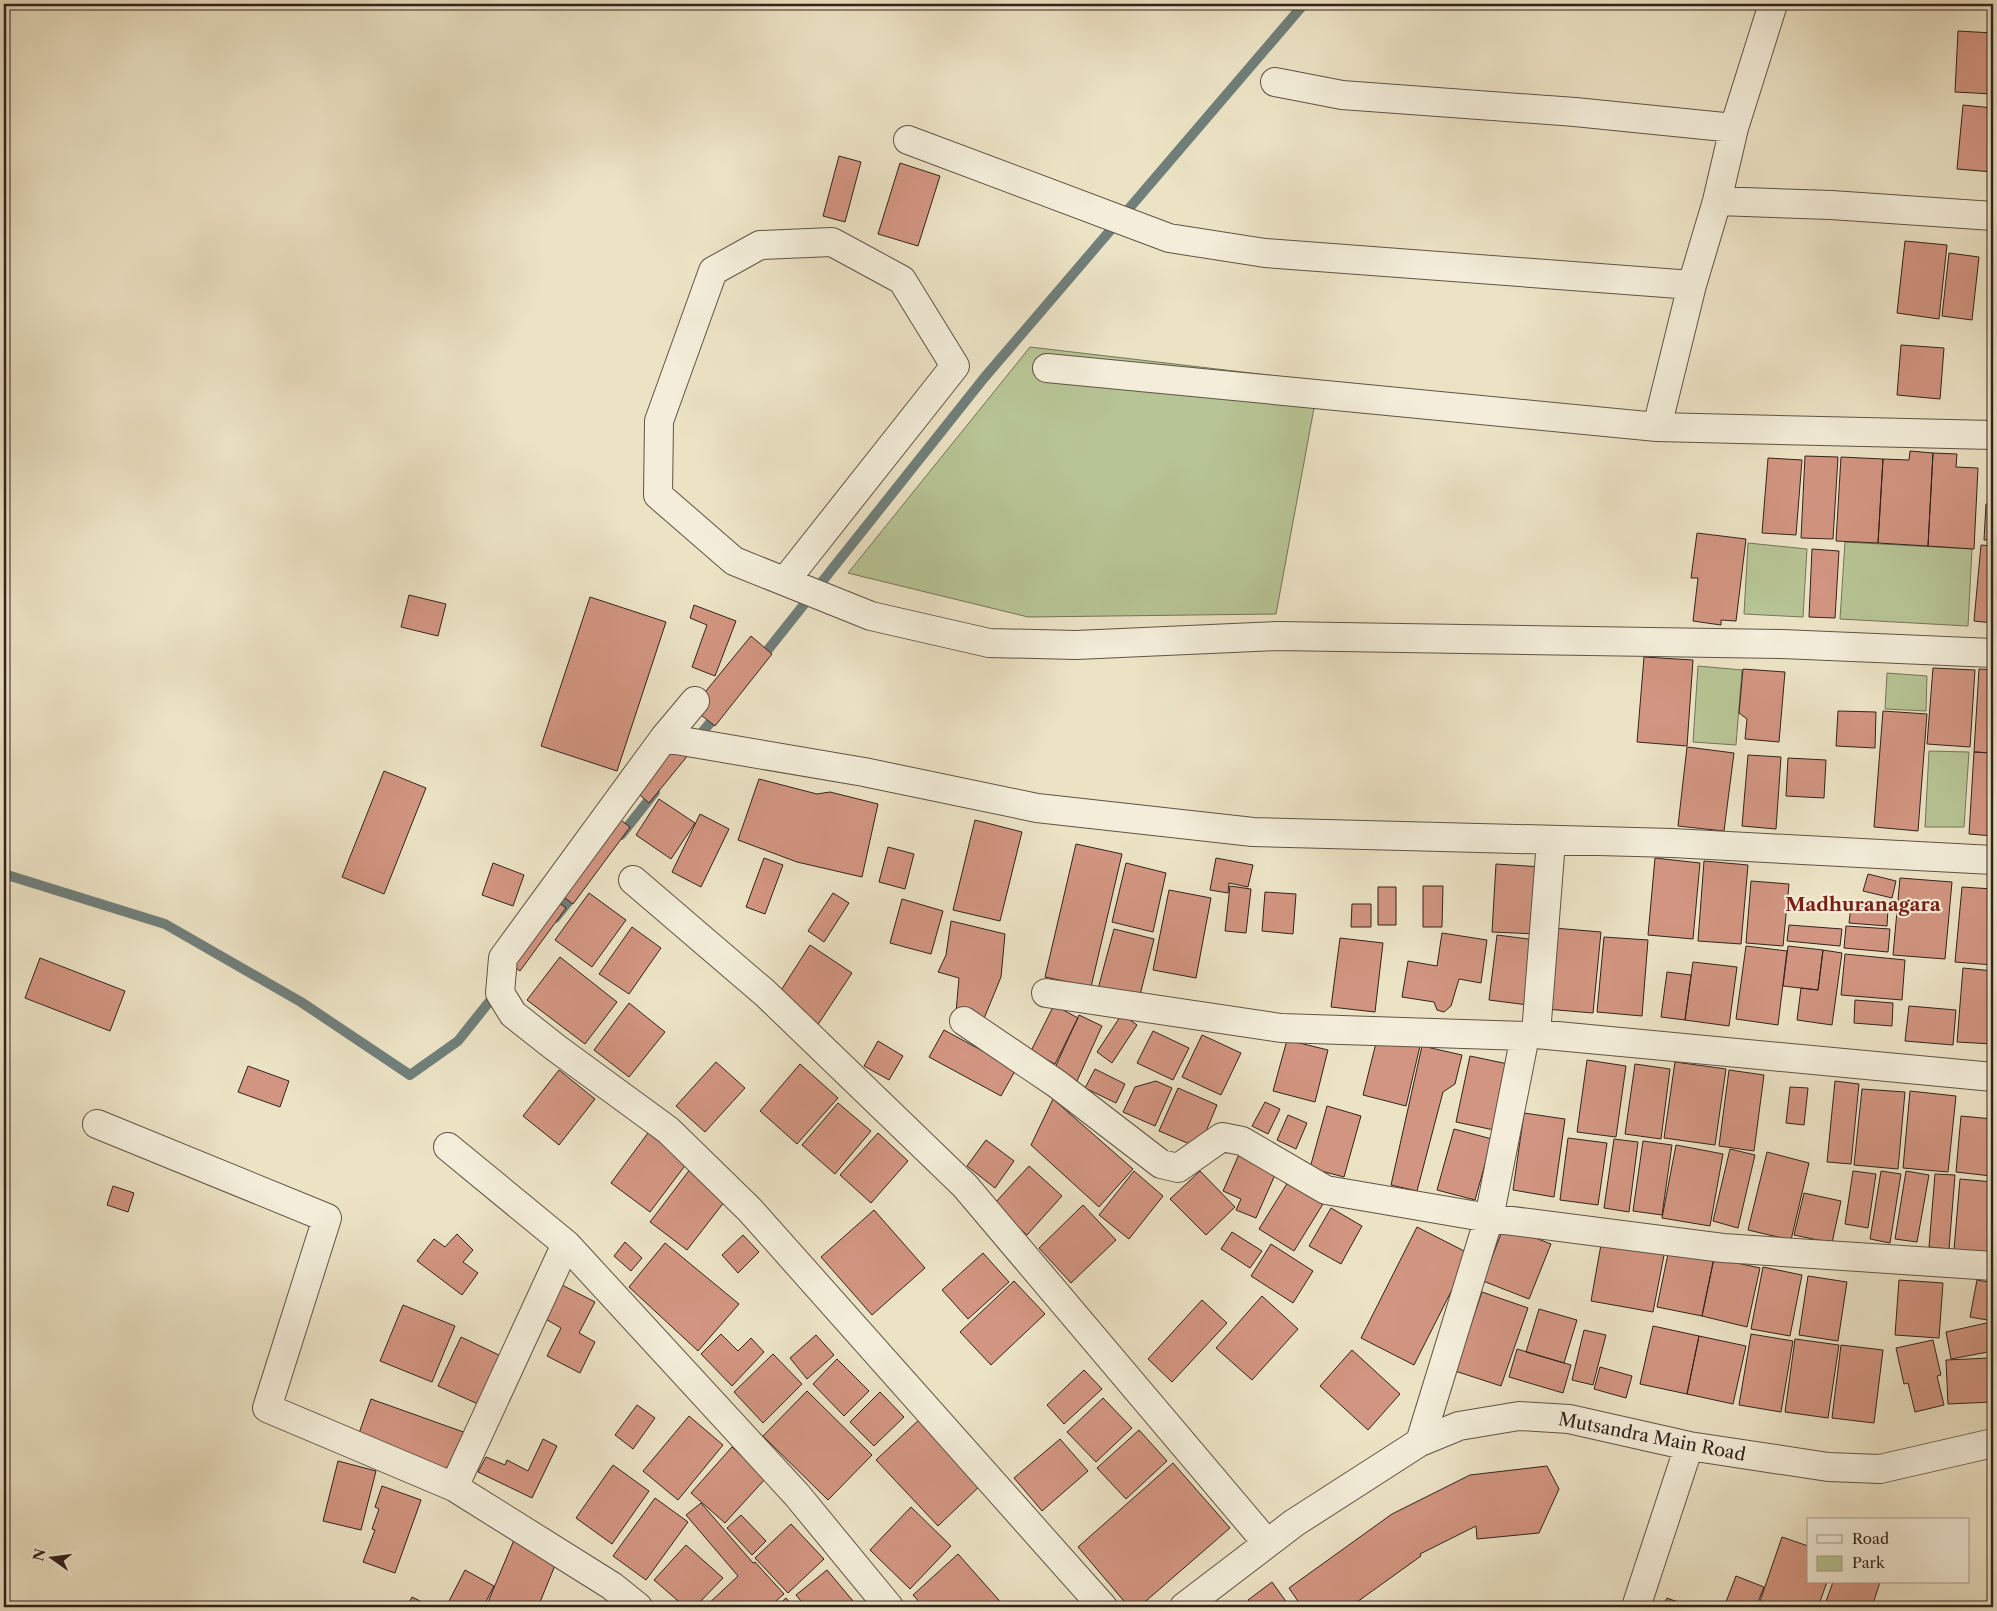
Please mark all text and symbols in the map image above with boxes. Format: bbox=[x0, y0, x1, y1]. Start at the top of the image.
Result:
district label: Madhuranagara bbox=[1785, 893, 1942, 916]
street label: Mutsandra Main Road bbox=[1557, 1408, 1747, 1466]
legend bbox=[1807, 1518, 1970, 1584]
text: Road bbox=[1852, 1529, 1889, 1548]
north arrow bbox=[28, 1534, 78, 1584]
text: N bbox=[29, 1547, 50, 1563]
text: Park bbox=[1852, 1553, 1886, 1572]

